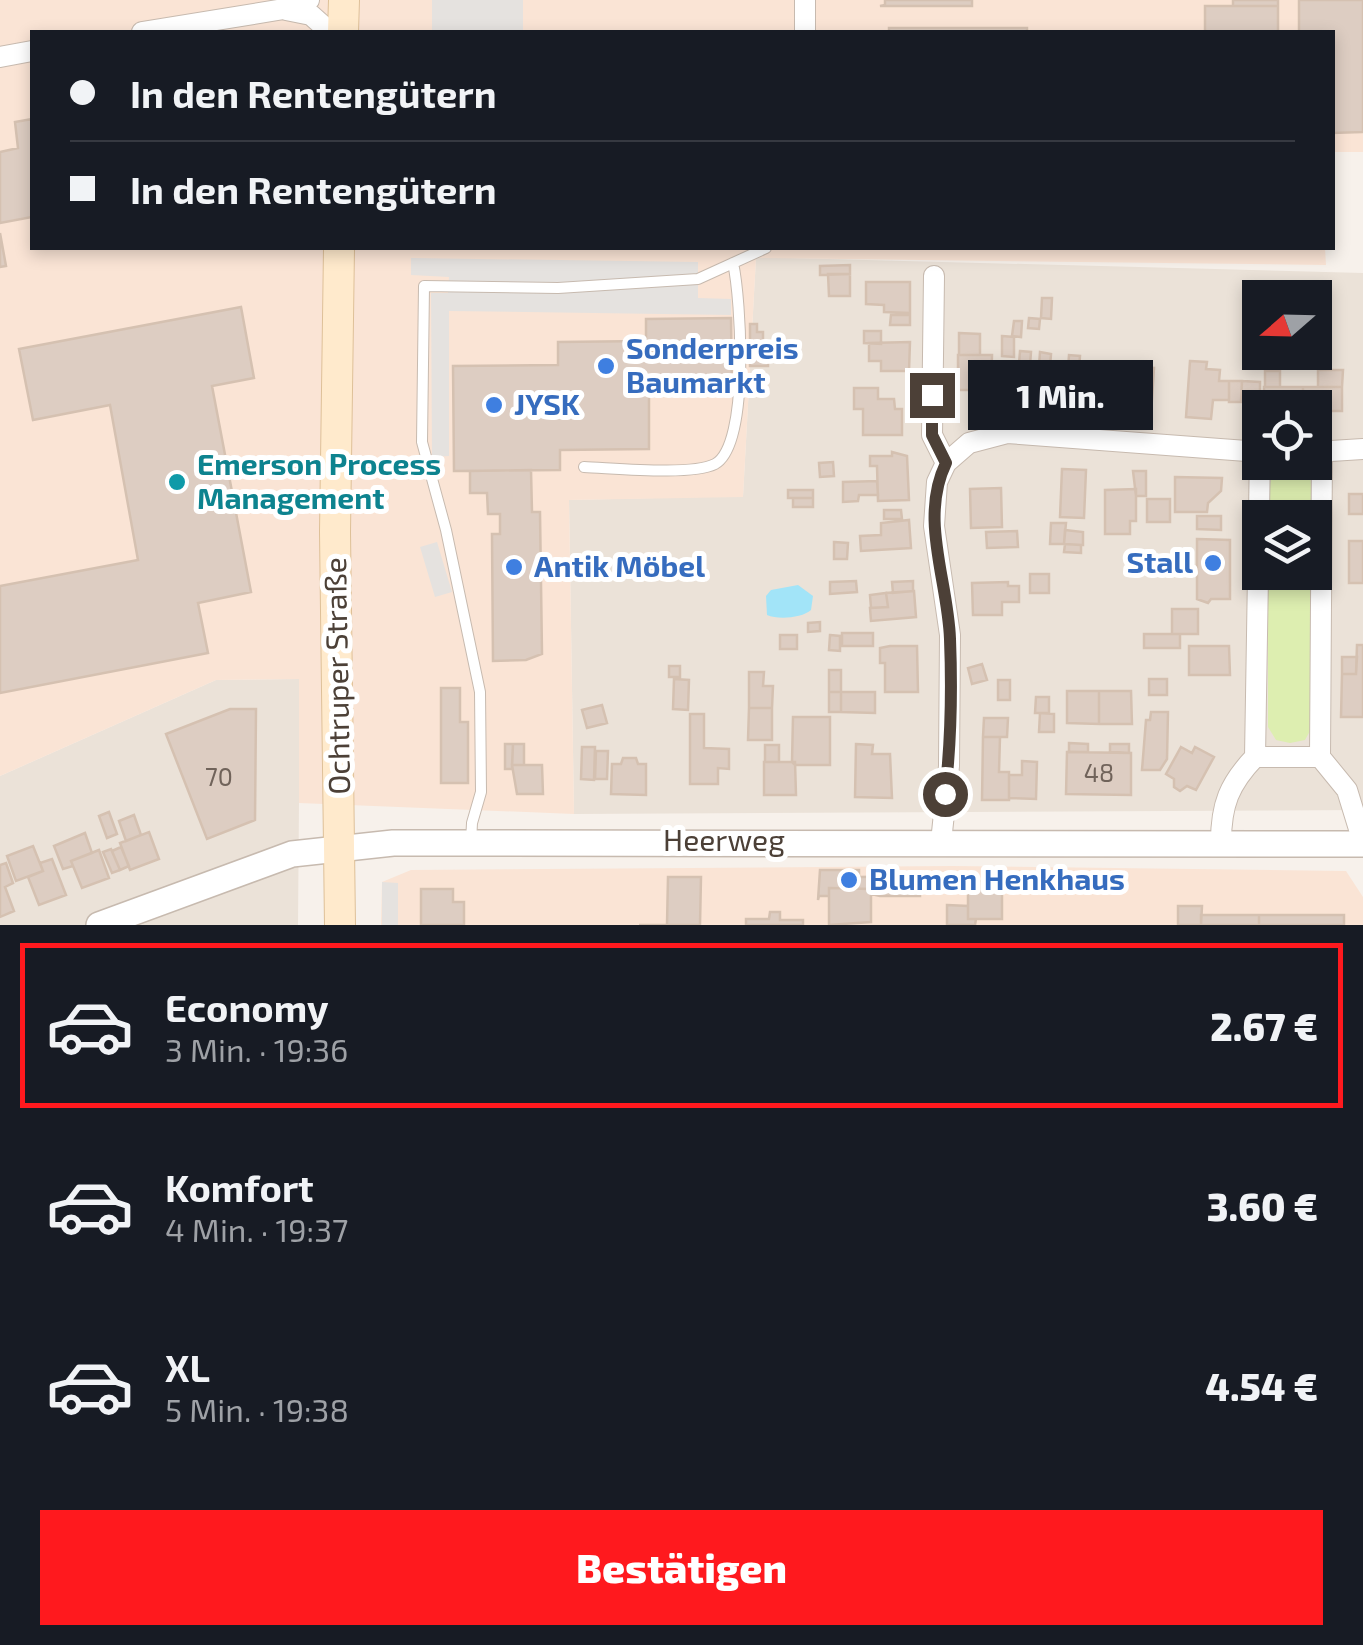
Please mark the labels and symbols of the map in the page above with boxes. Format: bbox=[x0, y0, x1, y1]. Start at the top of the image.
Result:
north arrow bbox=[1242, 280, 1332, 370]
place label: Sonderpreis Baumarkt bbox=[626, 329, 799, 399]
marker: Sonderpreis Baumarkt bbox=[595, 355, 617, 377]
callout: 1 Min. bbox=[967, 360, 1152, 430]
route end bbox=[910, 373, 955, 418]
place label: JYSK bbox=[514, 385, 580, 421]
marker: JYSK bbox=[483, 394, 505, 416]
place label: Emerson Process Management bbox=[197, 445, 441, 515]
marker: Emerson Process Management bbox=[166, 471, 188, 493]
place label: Stall bbox=[1126, 543, 1193, 579]
place label: Antik Möbel bbox=[534, 547, 705, 583]
marker: Stall bbox=[1202, 552, 1224, 574]
marker: Antik Möbel bbox=[503, 556, 525, 578]
street label: Ochtruper Straße bbox=[316, 557, 356, 795]
house number: 48 bbox=[1084, 757, 1114, 787]
house number: 70 bbox=[205, 761, 233, 791]
route start bbox=[923, 772, 968, 817]
street label: Heerweg bbox=[663, 821, 785, 857]
place label: Blumen Henkhaus bbox=[869, 860, 1125, 896]
marker: Blumen Henkhaus bbox=[838, 869, 860, 891]

